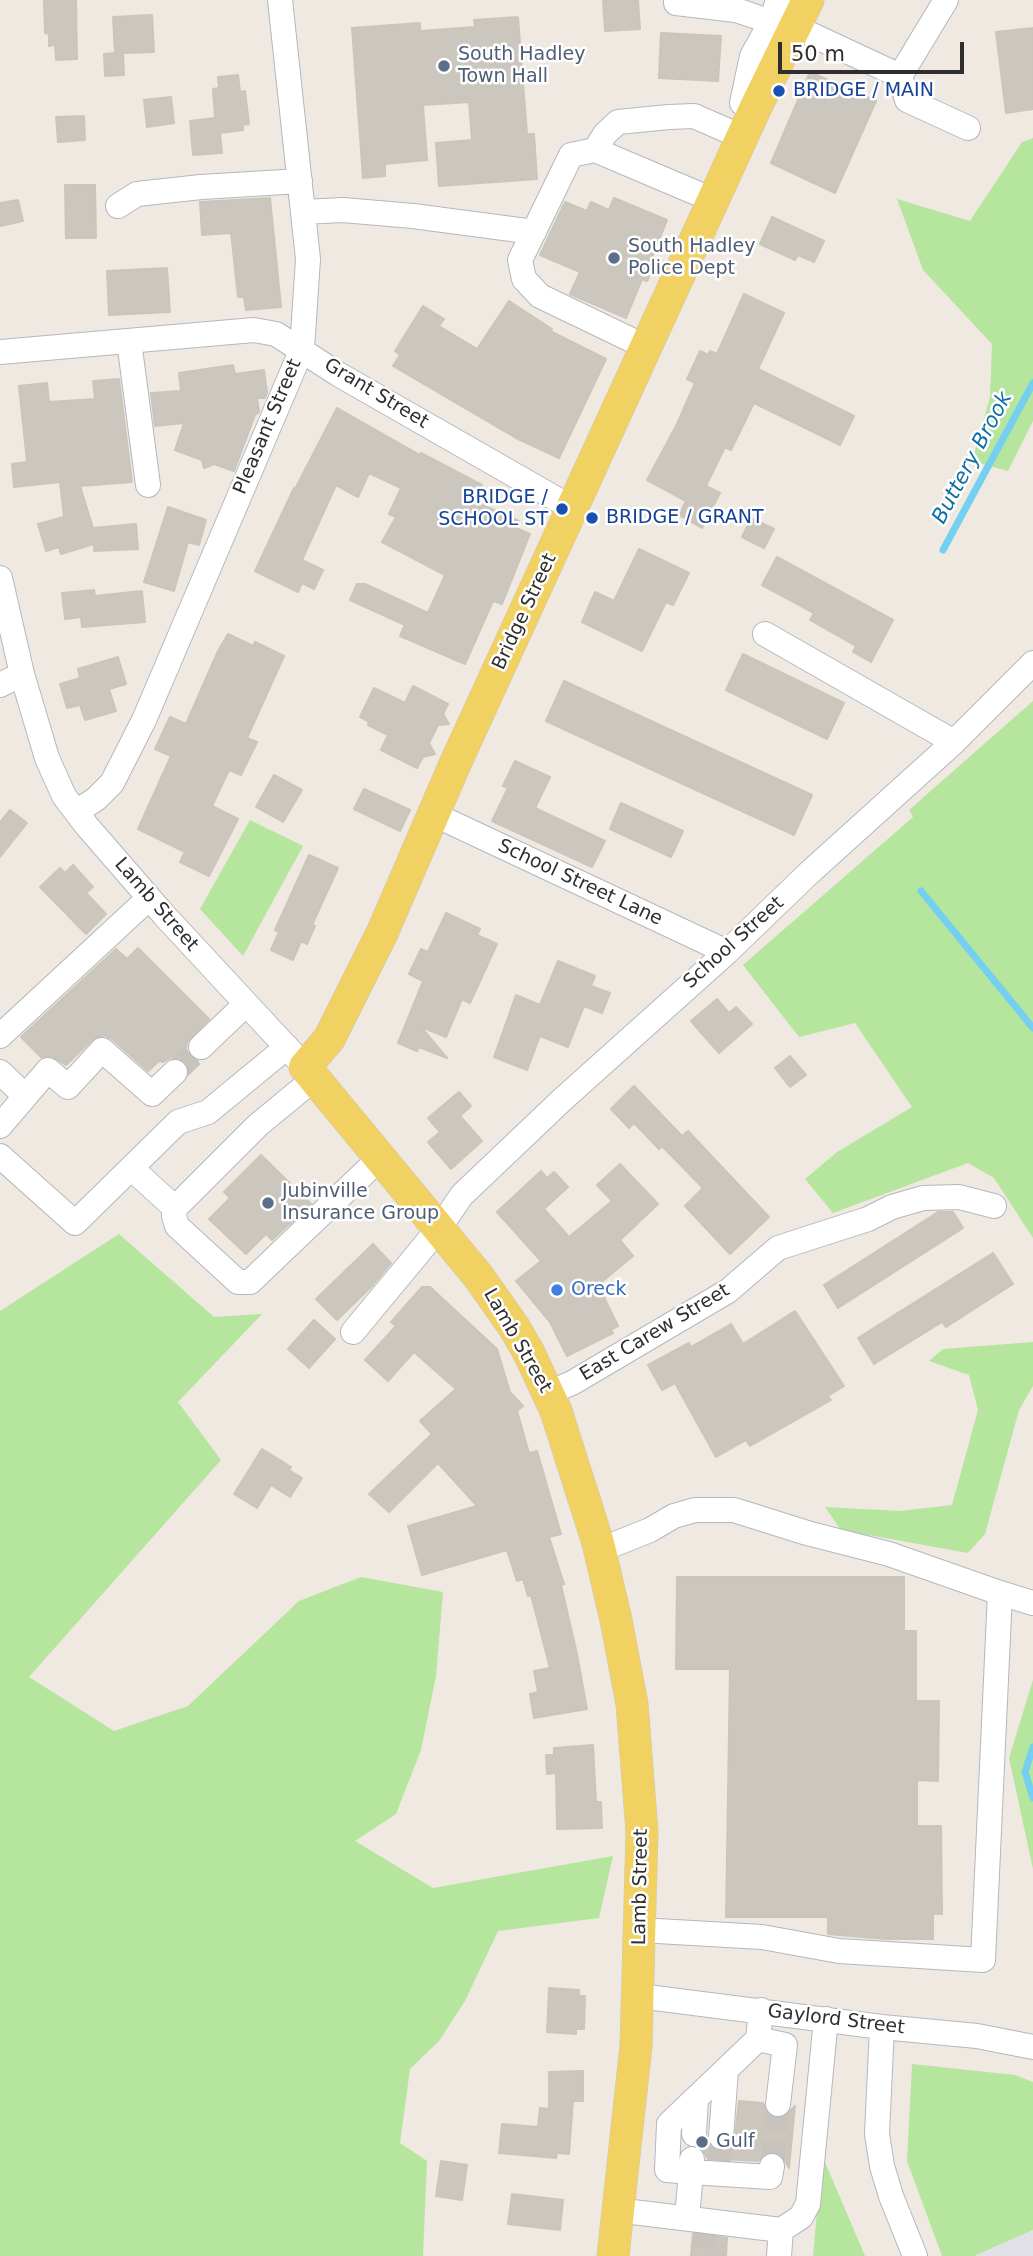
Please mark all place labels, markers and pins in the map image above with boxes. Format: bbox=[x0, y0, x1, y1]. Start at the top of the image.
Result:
place label: South Hadley Town Hall bbox=[458, 44, 585, 88]
marker: South Hadley Town Hall bbox=[436, 58, 452, 74]
place label: BRIDGE / MAIN bbox=[793, 80, 934, 102]
marker: BRIDGE / MAIN bbox=[771, 83, 787, 99]
place label: South Hadley Police Dept bbox=[628, 236, 755, 280]
marker: South Hadley Police Dept bbox=[606, 250, 622, 266]
place label: BRIDGE / SCHOOL ST bbox=[438, 487, 548, 531]
marker: BRIDGE / SCHOOL ST bbox=[554, 501, 570, 517]
place label: BRIDGE / GRANT bbox=[606, 507, 764, 529]
marker: BRIDGE / GRANT bbox=[584, 510, 600, 526]
place label: Jubinville Insurance Group bbox=[282, 1181, 439, 1225]
marker: Jubinville Insurance Group bbox=[260, 1195, 276, 1211]
place label: Oreck bbox=[571, 1279, 626, 1301]
marker: Oreck bbox=[549, 1282, 565, 1298]
place label: Gulf bbox=[716, 2131, 755, 2153]
marker: Gulf bbox=[694, 2134, 710, 2150]

